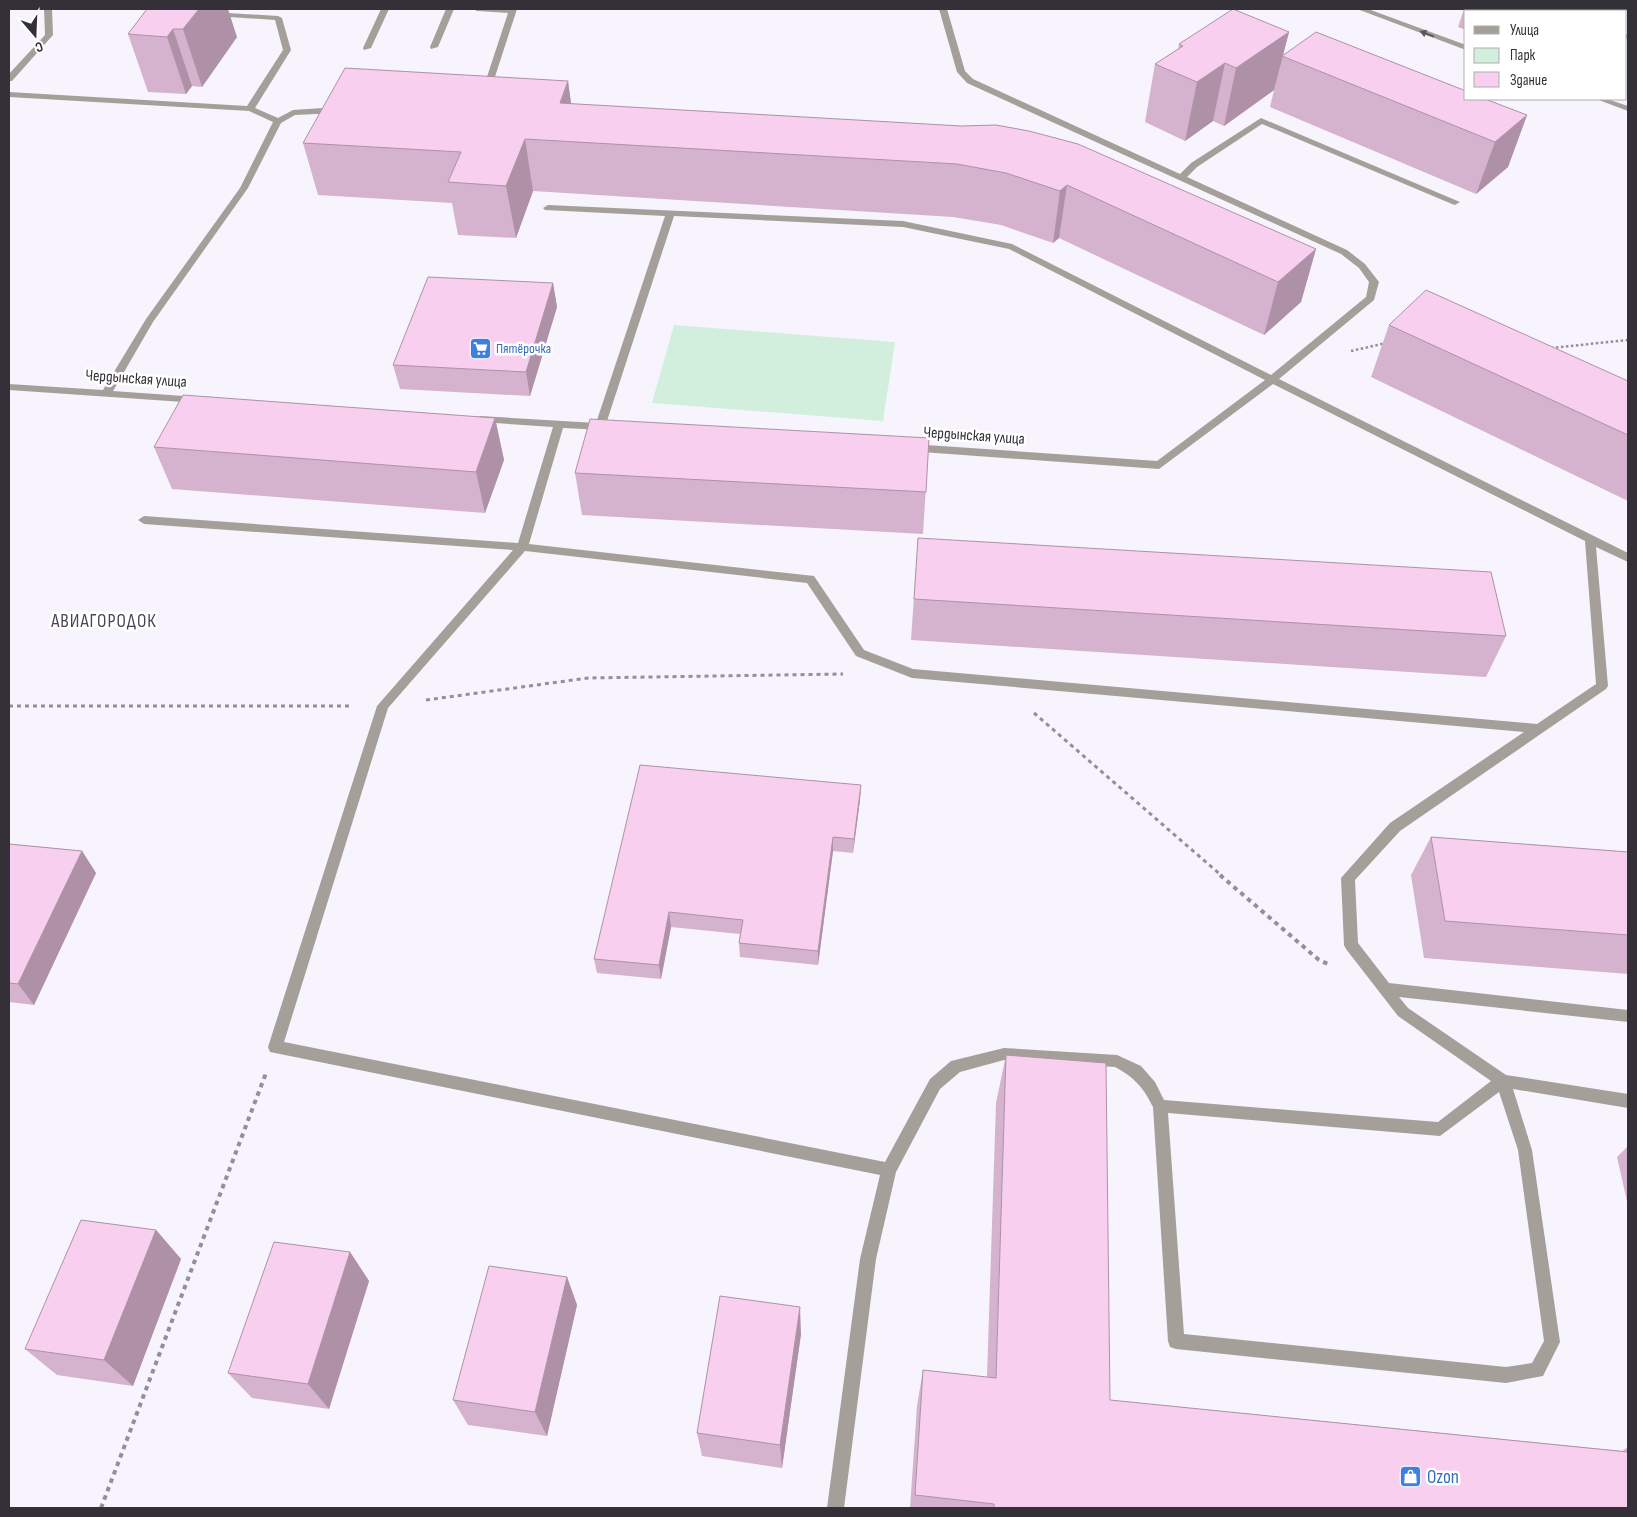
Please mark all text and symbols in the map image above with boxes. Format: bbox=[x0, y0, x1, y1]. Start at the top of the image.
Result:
north arrow bbox=[10, 10, 60, 60]
legend bbox=[1464, 10, 1627, 100]
text: Улица bbox=[1510, 21, 1539, 40]
one-way arrow bbox=[1419, 30, 1434, 38]
text: С bbox=[33, 38, 45, 56]
text: Парк bbox=[1510, 46, 1536, 65]
text: Здание bbox=[1510, 71, 1547, 90]
supermarket icon: Пятёрочка bbox=[468, 336, 492, 360]
place label: Пятёрочка bbox=[496, 340, 551, 357]
street label: Чердынская улица bbox=[85, 366, 187, 392]
street label: Чердынская улица bbox=[923, 423, 1025, 449]
district label: АВИАГОРОДОК bbox=[50, 610, 157, 633]
shop icon: Ozon bbox=[1399, 1465, 1423, 1489]
place label: Ozon bbox=[1427, 1466, 1459, 1489]

